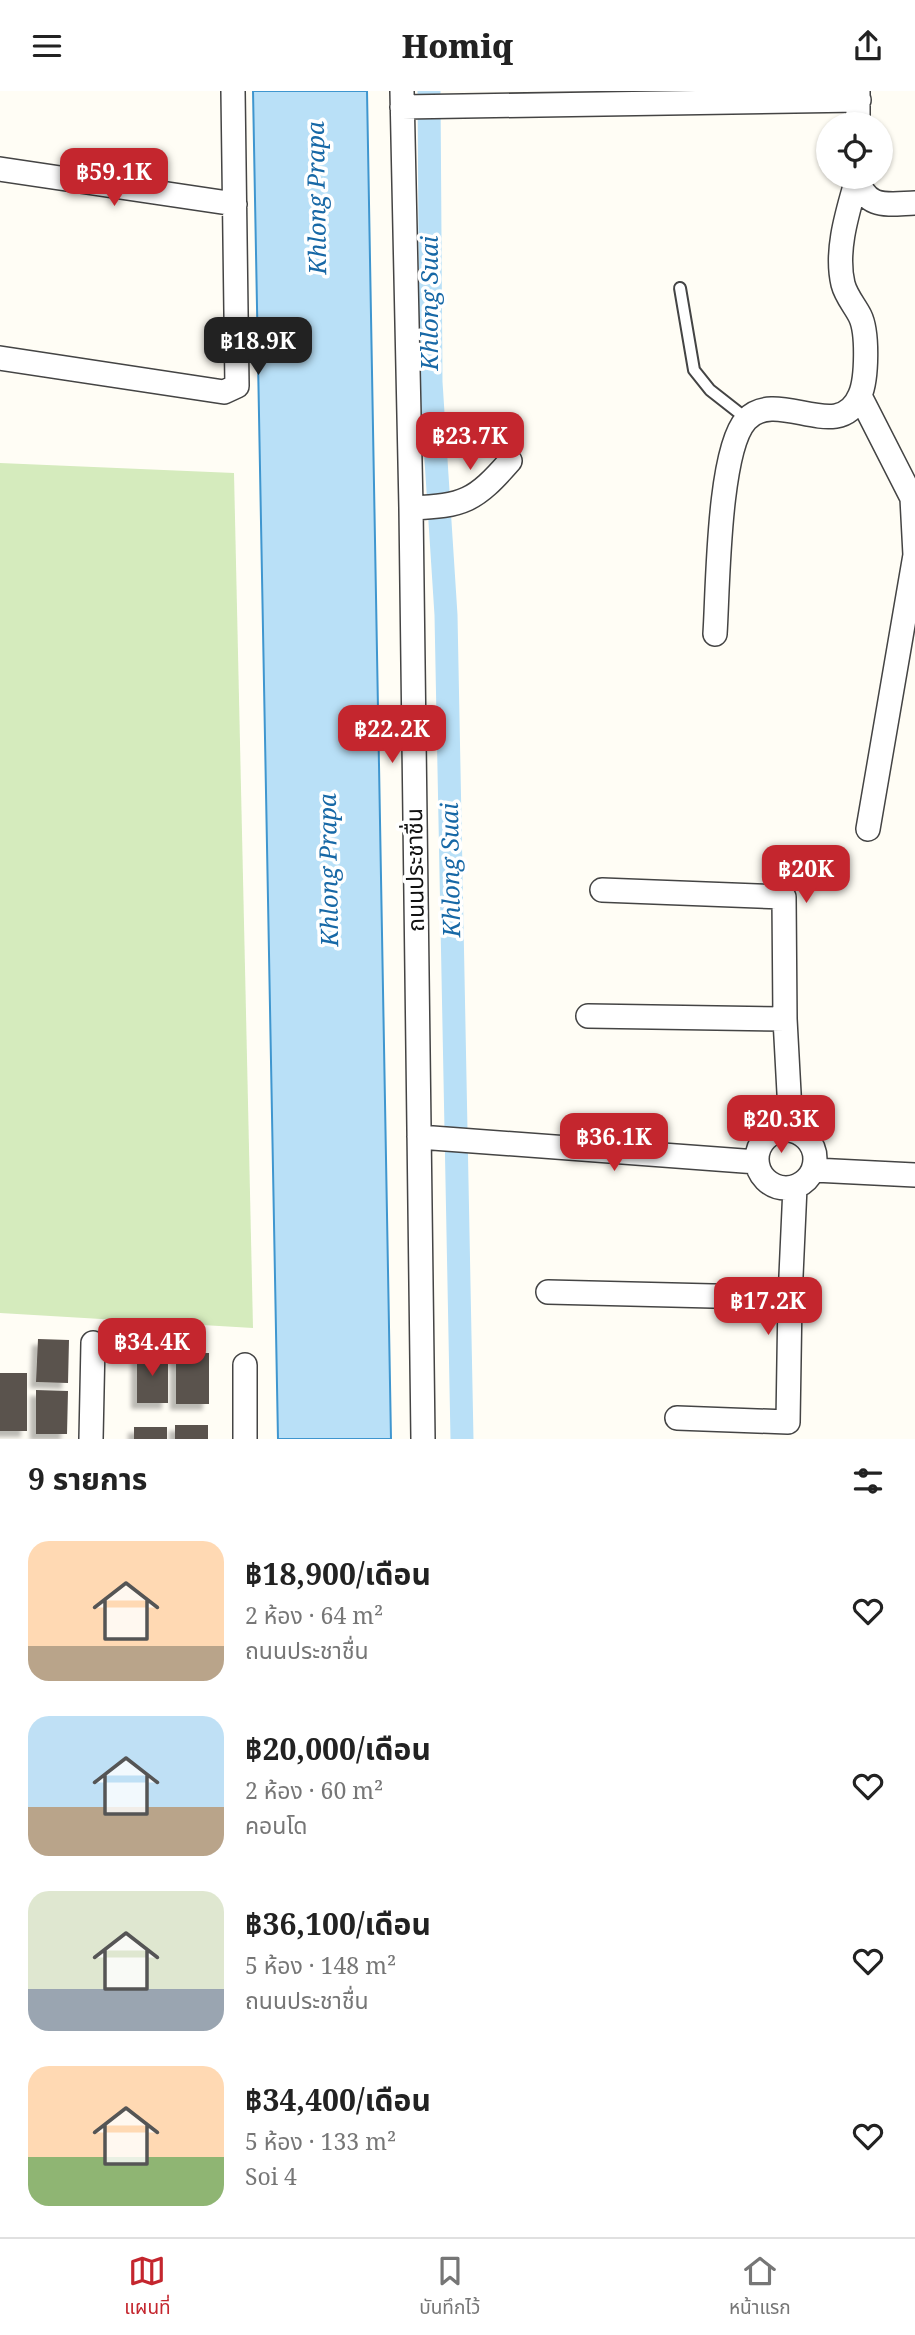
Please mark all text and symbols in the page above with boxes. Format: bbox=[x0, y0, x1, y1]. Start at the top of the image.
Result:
text: Homiq bbox=[402, 24, 513, 67]
icon: menu bbox=[28, 27, 66, 65]
icon: share bbox=[849, 27, 887, 65]
map controls bbox=[816, 112, 893, 189]
button: locate bbox=[816, 112, 893, 189]
water label: Khlong Prapa bbox=[298, 121, 333, 276]
pin: ฿59.1K bbox=[57, 149, 171, 208]
text: ฿59.1K bbox=[76, 155, 152, 187]
water label: Khlong Suai bbox=[412, 236, 445, 371]
pin: ฿18.9K bbox=[201, 317, 315, 377]
text: ฿18.9K bbox=[220, 324, 296, 356]
pin: ฿23.7K bbox=[413, 413, 527, 472]
text: ฿23.7K bbox=[432, 419, 508, 451]
pin: ฿22.2K bbox=[335, 705, 449, 765]
text: ฿22.2K bbox=[354, 712, 430, 744]
water label: Khlong Prapa bbox=[310, 793, 345, 948]
water label: Khlong Suai bbox=[432, 802, 467, 939]
street label: ถนนประชาชื่น bbox=[397, 808, 431, 932]
pin: ฿20K bbox=[765, 845, 847, 905]
text: ฿20K bbox=[778, 852, 834, 884]
pin: ฿20.3K bbox=[724, 1095, 838, 1155]
text: ฿20.3K bbox=[743, 1102, 819, 1134]
pin: ฿36.1K bbox=[557, 1114, 671, 1173]
text: ฿36.1K bbox=[576, 1120, 652, 1152]
pin: ฿17.2K bbox=[711, 1277, 825, 1337]
text: ฿17.2K bbox=[730, 1284, 806, 1316]
pin: ฿34.4K bbox=[95, 1319, 209, 1378]
text: ฿34.4K bbox=[114, 1325, 190, 1357]
text: 9 รายการ bbox=[28, 1458, 147, 1499]
icon: filters bbox=[849, 1462, 887, 1500]
text: ฿18,900/เดือน bbox=[245, 1553, 431, 1594]
icon: home bbox=[84, 1569, 168, 1653]
icon: heart bbox=[849, 1592, 887, 1630]
text: 2 ห้อง · 64 m² bbox=[245, 1599, 383, 1631]
text: ถนนประชาชื่น bbox=[245, 1634, 369, 1666]
text: ฿20,000/เดือน bbox=[245, 1728, 431, 1769]
icon: home bbox=[84, 1744, 168, 1828]
icon: heart bbox=[849, 1767, 887, 1805]
text: 2 ห้อง · 60 m² bbox=[245, 1774, 383, 1806]
text: คอนโด bbox=[245, 1809, 307, 1841]
text: ฿36,100/เดือน bbox=[245, 1903, 431, 1944]
icon: home bbox=[84, 1919, 168, 2003]
icon: heart bbox=[849, 1942, 887, 1980]
text: 5 ห้อง · 148 m² bbox=[245, 1949, 396, 1981]
text: ถนนประชาชื่น bbox=[245, 1984, 369, 2016]
text: ฿34,400/เดือน bbox=[245, 2079, 431, 2120]
icon: home bbox=[84, 2094, 168, 2178]
icon: heart bbox=[849, 2117, 887, 2155]
text: 5 ห้อง · 133 m² bbox=[245, 2125, 396, 2157]
text: Soi 4 bbox=[245, 2160, 297, 2192]
tab: แผนที่ bbox=[124, 2252, 171, 2323]
tab: บันทึกไว้ bbox=[419, 2252, 480, 2323]
tab: หน้าแรก bbox=[729, 2252, 791, 2323]

